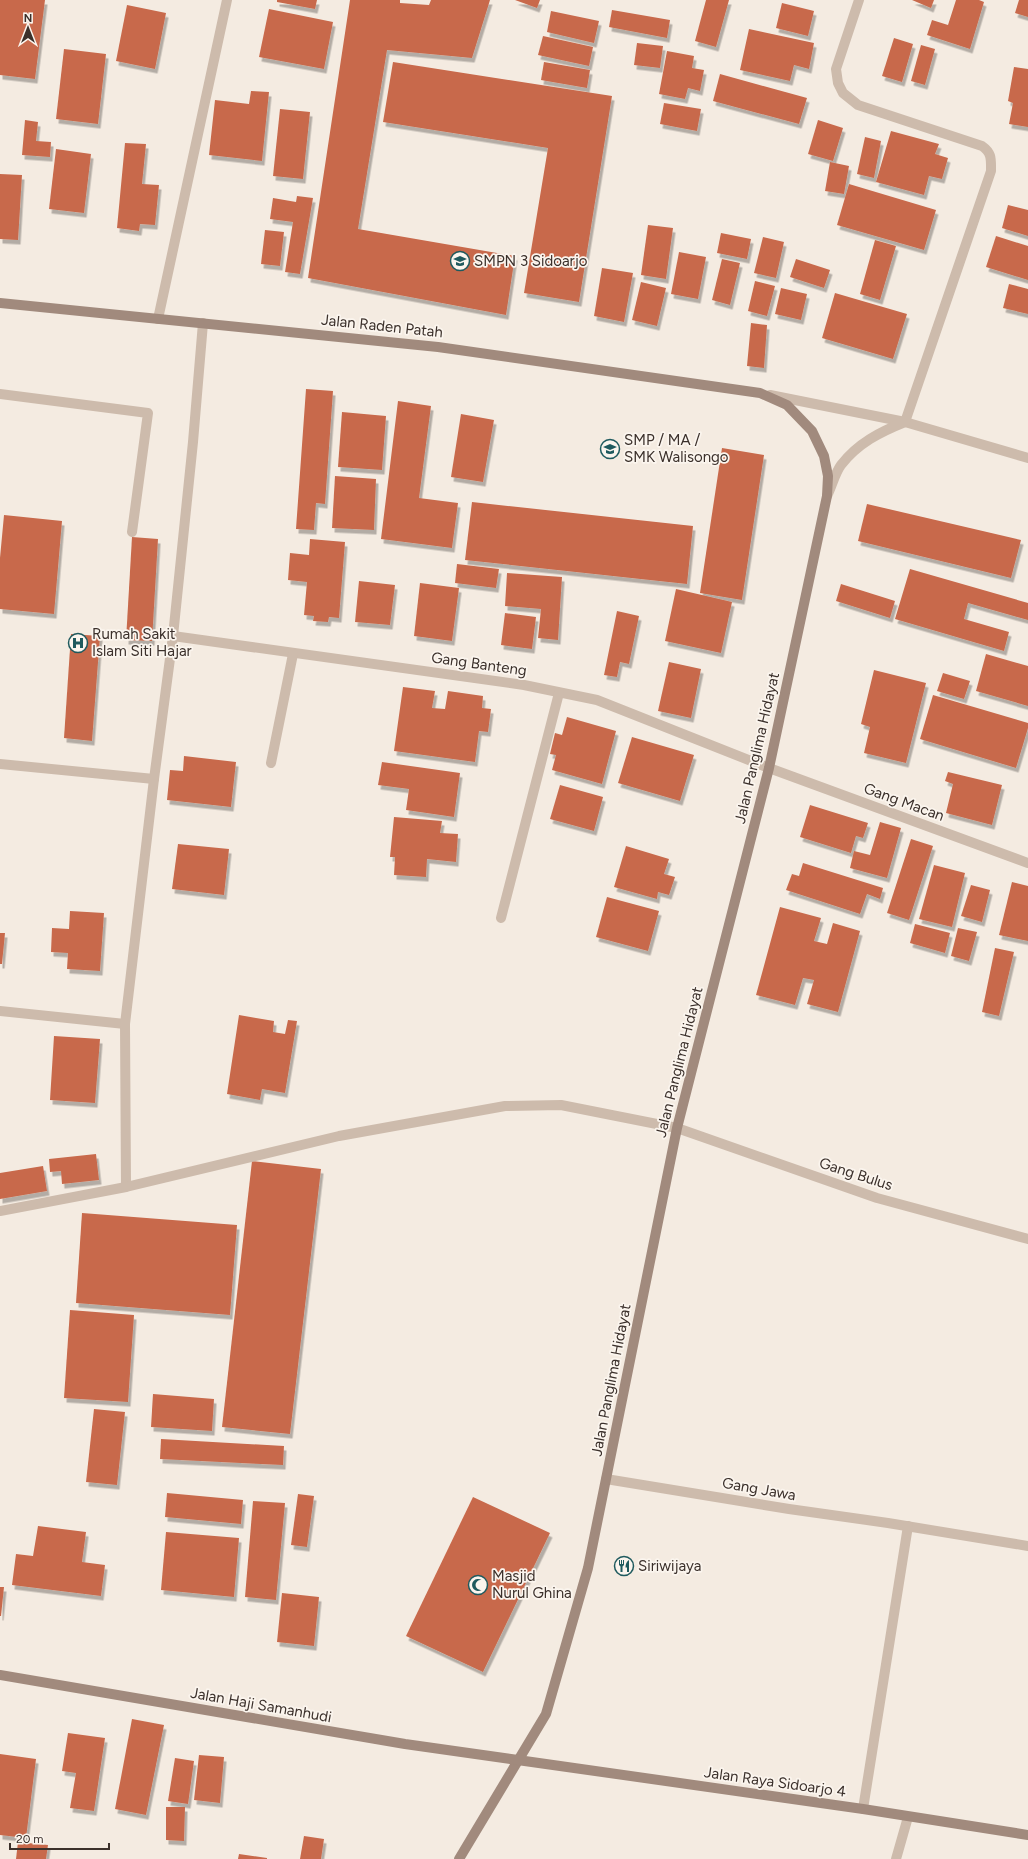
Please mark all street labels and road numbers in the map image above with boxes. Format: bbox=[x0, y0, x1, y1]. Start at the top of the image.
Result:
street label: Jalan Raden Patah bbox=[320, 311, 444, 341]
street label: Gang Banteng bbox=[430, 648, 528, 680]
street label: Jalan Panglima Hidayat bbox=[731, 670, 783, 825]
street label: Gang Macan bbox=[861, 779, 947, 825]
street label: Jalan Panglima Hidayat bbox=[652, 984, 707, 1139]
street label: Gang Bulus bbox=[817, 1154, 895, 1194]
street label: Jalan Panglima Hidayat bbox=[587, 1302, 635, 1458]
street label: Gang Jawa bbox=[721, 1474, 797, 1504]
street label: Jalan Haji Samanhudi bbox=[189, 1684, 333, 1726]
street label: Jalan Raya Sidoarjo 4 bbox=[703, 1763, 847, 1801]

